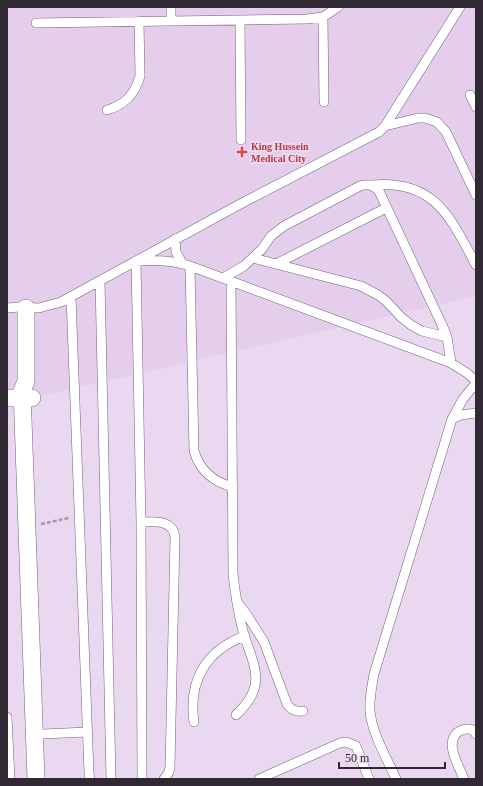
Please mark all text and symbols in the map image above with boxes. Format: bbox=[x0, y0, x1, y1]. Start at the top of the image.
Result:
place label: King Hussein Medical City bbox=[251, 141, 309, 164]
marker: King Hussein Medical City bbox=[236, 146, 248, 158]
scale bar bbox=[339, 744, 445, 770]
text: 50 m bbox=[345, 751, 370, 765]

